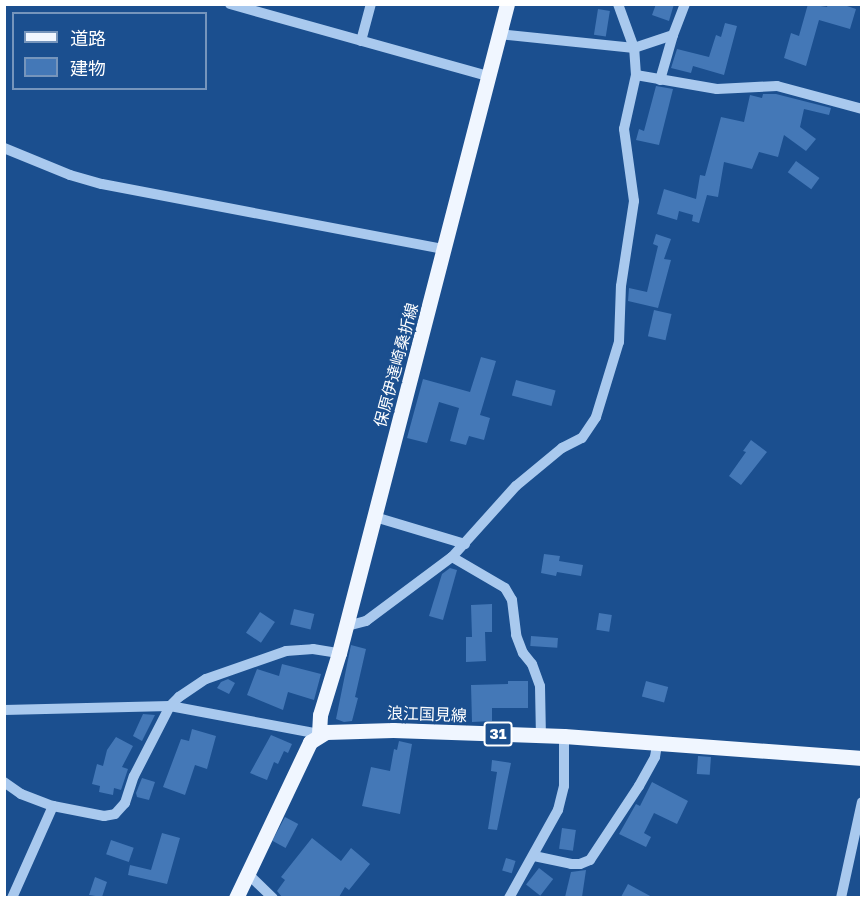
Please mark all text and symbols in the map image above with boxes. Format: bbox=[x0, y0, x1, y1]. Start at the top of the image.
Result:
legend bbox=[12, 12, 207, 90]
text: 道路 bbox=[70, 27, 106, 49]
text: 建物 bbox=[70, 57, 106, 79]
street label: 保原伊達崎桑折線 bbox=[370, 301, 422, 429]
street label: 浪江国見線 bbox=[387, 703, 467, 725]
road number: 31 bbox=[483, 722, 513, 746]

